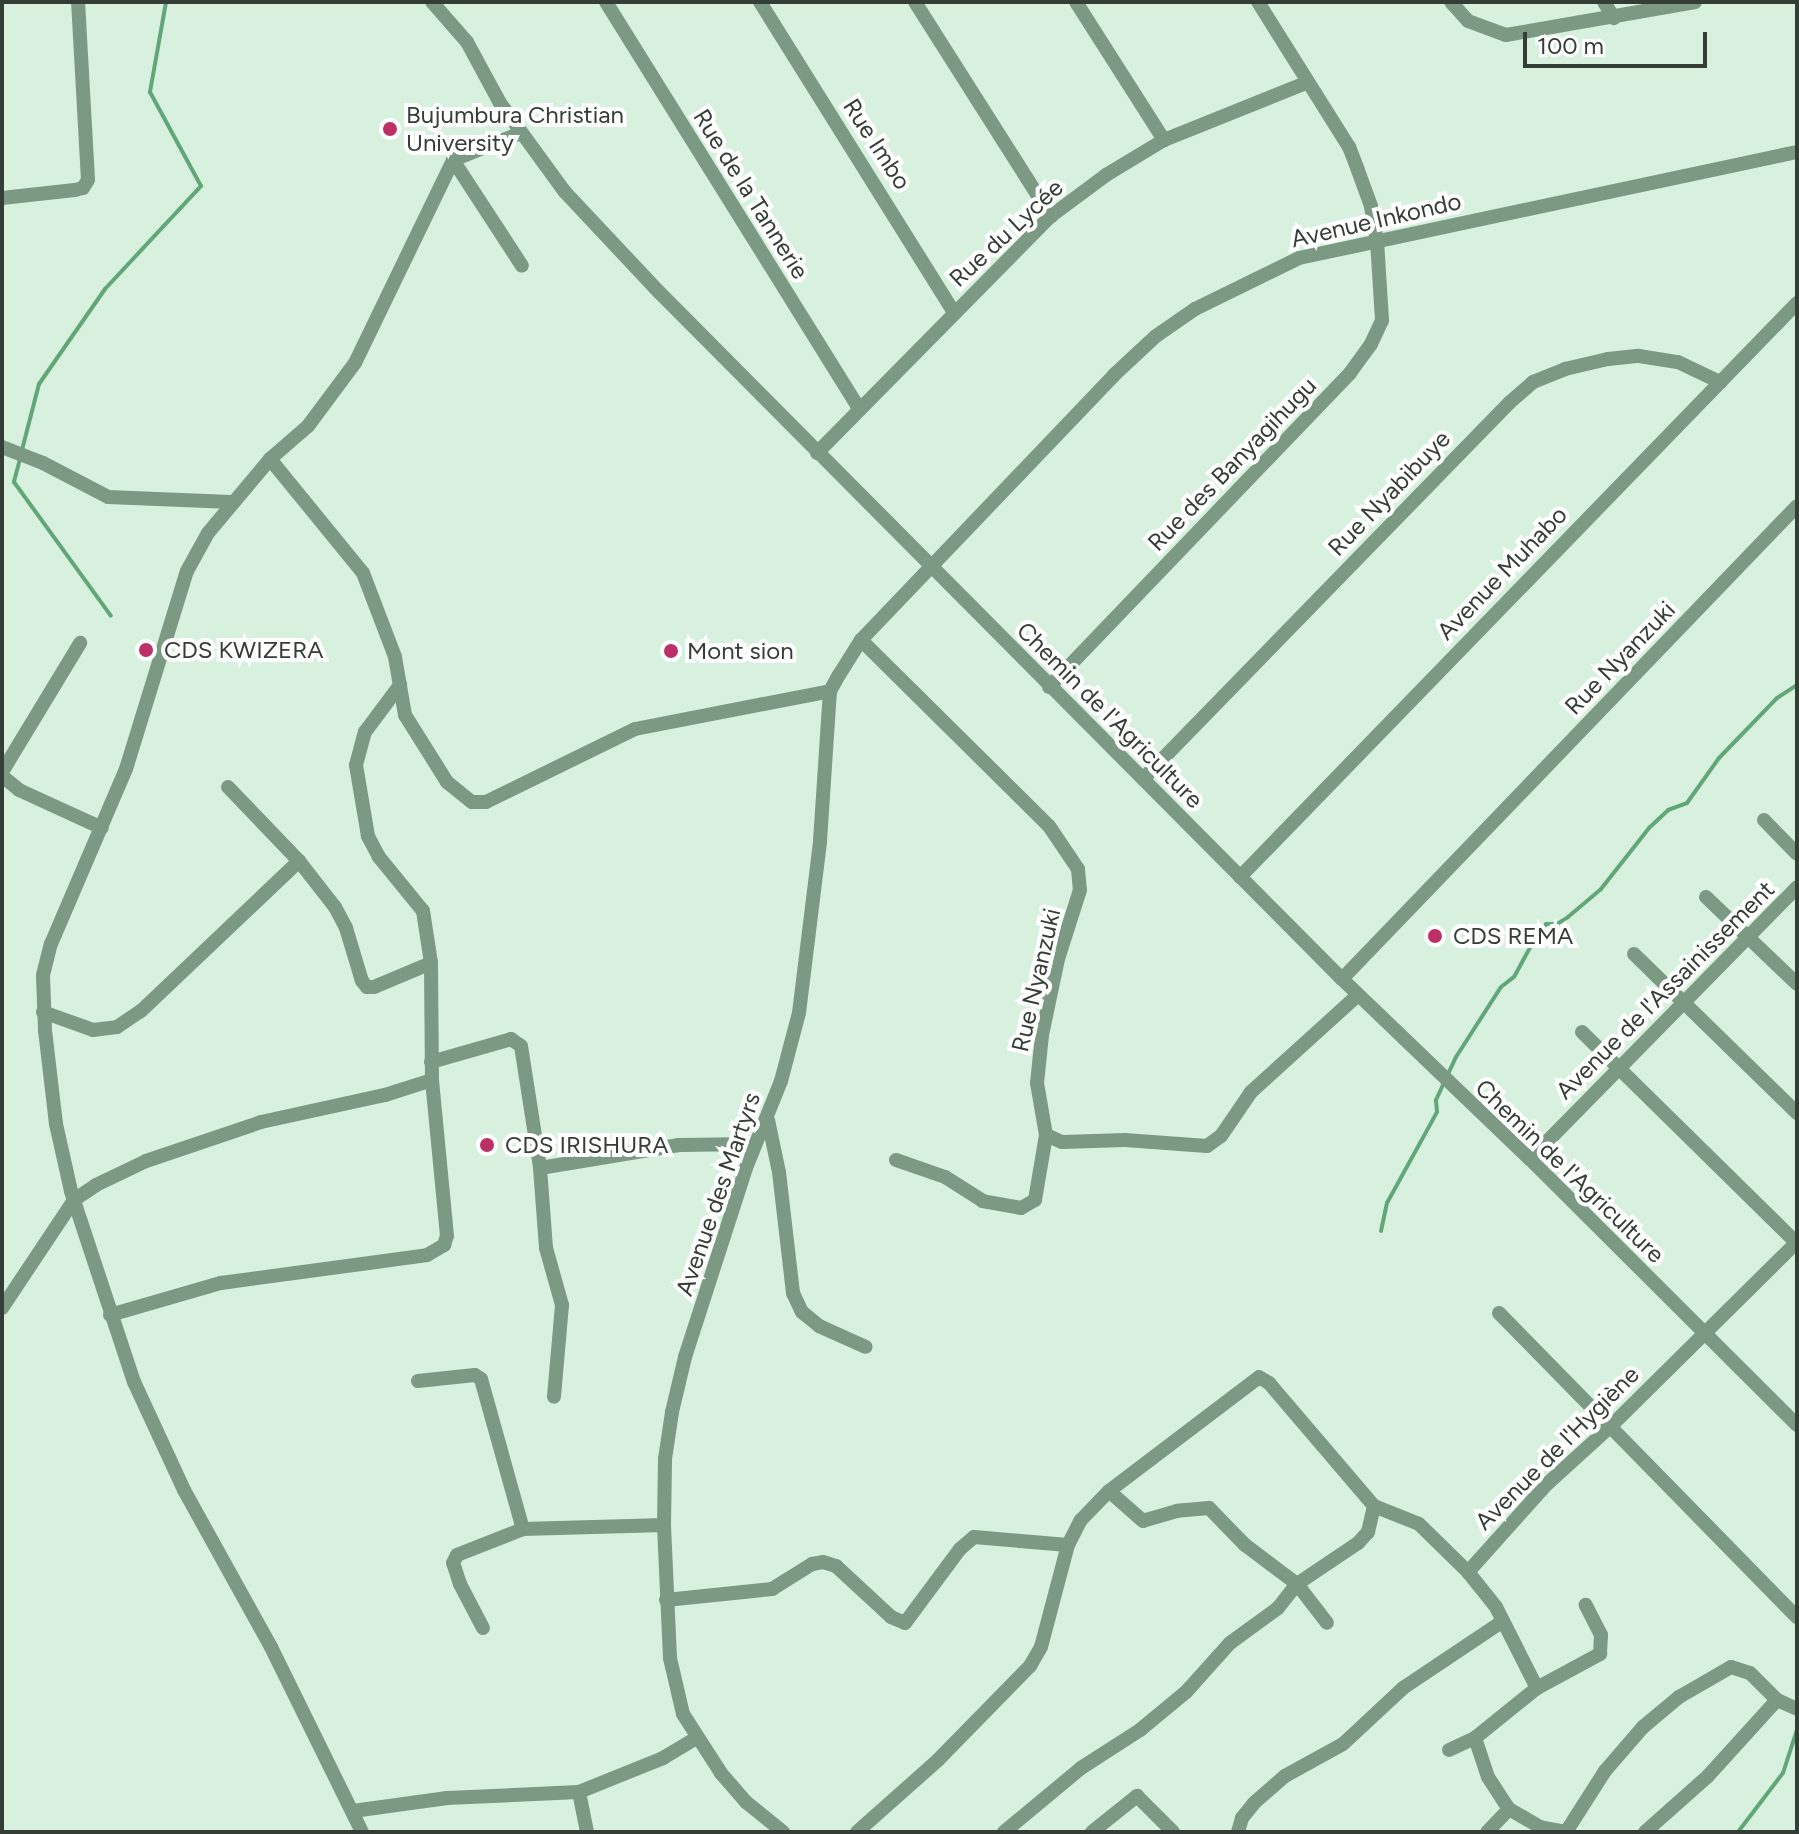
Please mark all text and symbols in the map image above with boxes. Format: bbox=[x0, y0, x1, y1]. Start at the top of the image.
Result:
scale bar bbox=[1527, 16, 1711, 66]
text: 100 m bbox=[1537, 31, 1604, 60]
street label: Rue Imbo bbox=[837, 93, 917, 195]
place label: Bujumbura Christian University bbox=[406, 101, 624, 157]
street label: Rue de la Tannerie bbox=[687, 104, 815, 284]
marker: Bujumbura Christian University bbox=[381, 120, 399, 138]
street label: Rue du Lycée bbox=[943, 173, 1069, 293]
street label: Avenue Inkondo bbox=[1288, 186, 1464, 254]
street label: Rue des Banyagihugu bbox=[1142, 371, 1322, 557]
street label: Rue Nyabibuye bbox=[1322, 424, 1456, 562]
street label: Avenue Muhabo bbox=[1431, 500, 1573, 646]
street label: Rue Nyanzuki bbox=[1559, 595, 1681, 721]
street label: Chemin de l'Agriculture bbox=[1011, 616, 1209, 814]
place label: CDS KWIZERA bbox=[164, 636, 324, 664]
place label: Mont sion bbox=[687, 637, 794, 665]
marker: CDS KWIZERA bbox=[135, 639, 157, 661]
marker: Mont sion bbox=[662, 642, 680, 660]
street label: Avenue de l'Assainissement bbox=[1550, 875, 1780, 1105]
street label: Rue Nyanzuki bbox=[1006, 905, 1066, 1055]
place label: CDS REMA bbox=[1453, 922, 1573, 950]
marker: CDS REMA bbox=[1424, 925, 1446, 947]
street label: Chemin de l'Agriculture bbox=[1470, 1073, 1670, 1269]
street label: Avenue des Martyrs bbox=[670, 1089, 766, 1299]
place label: CDS IRISHURA bbox=[505, 1131, 669, 1159]
marker: CDS IRISHURA bbox=[476, 1134, 498, 1156]
street label: Avenue de l'Hygiène bbox=[1469, 1360, 1645, 1536]

